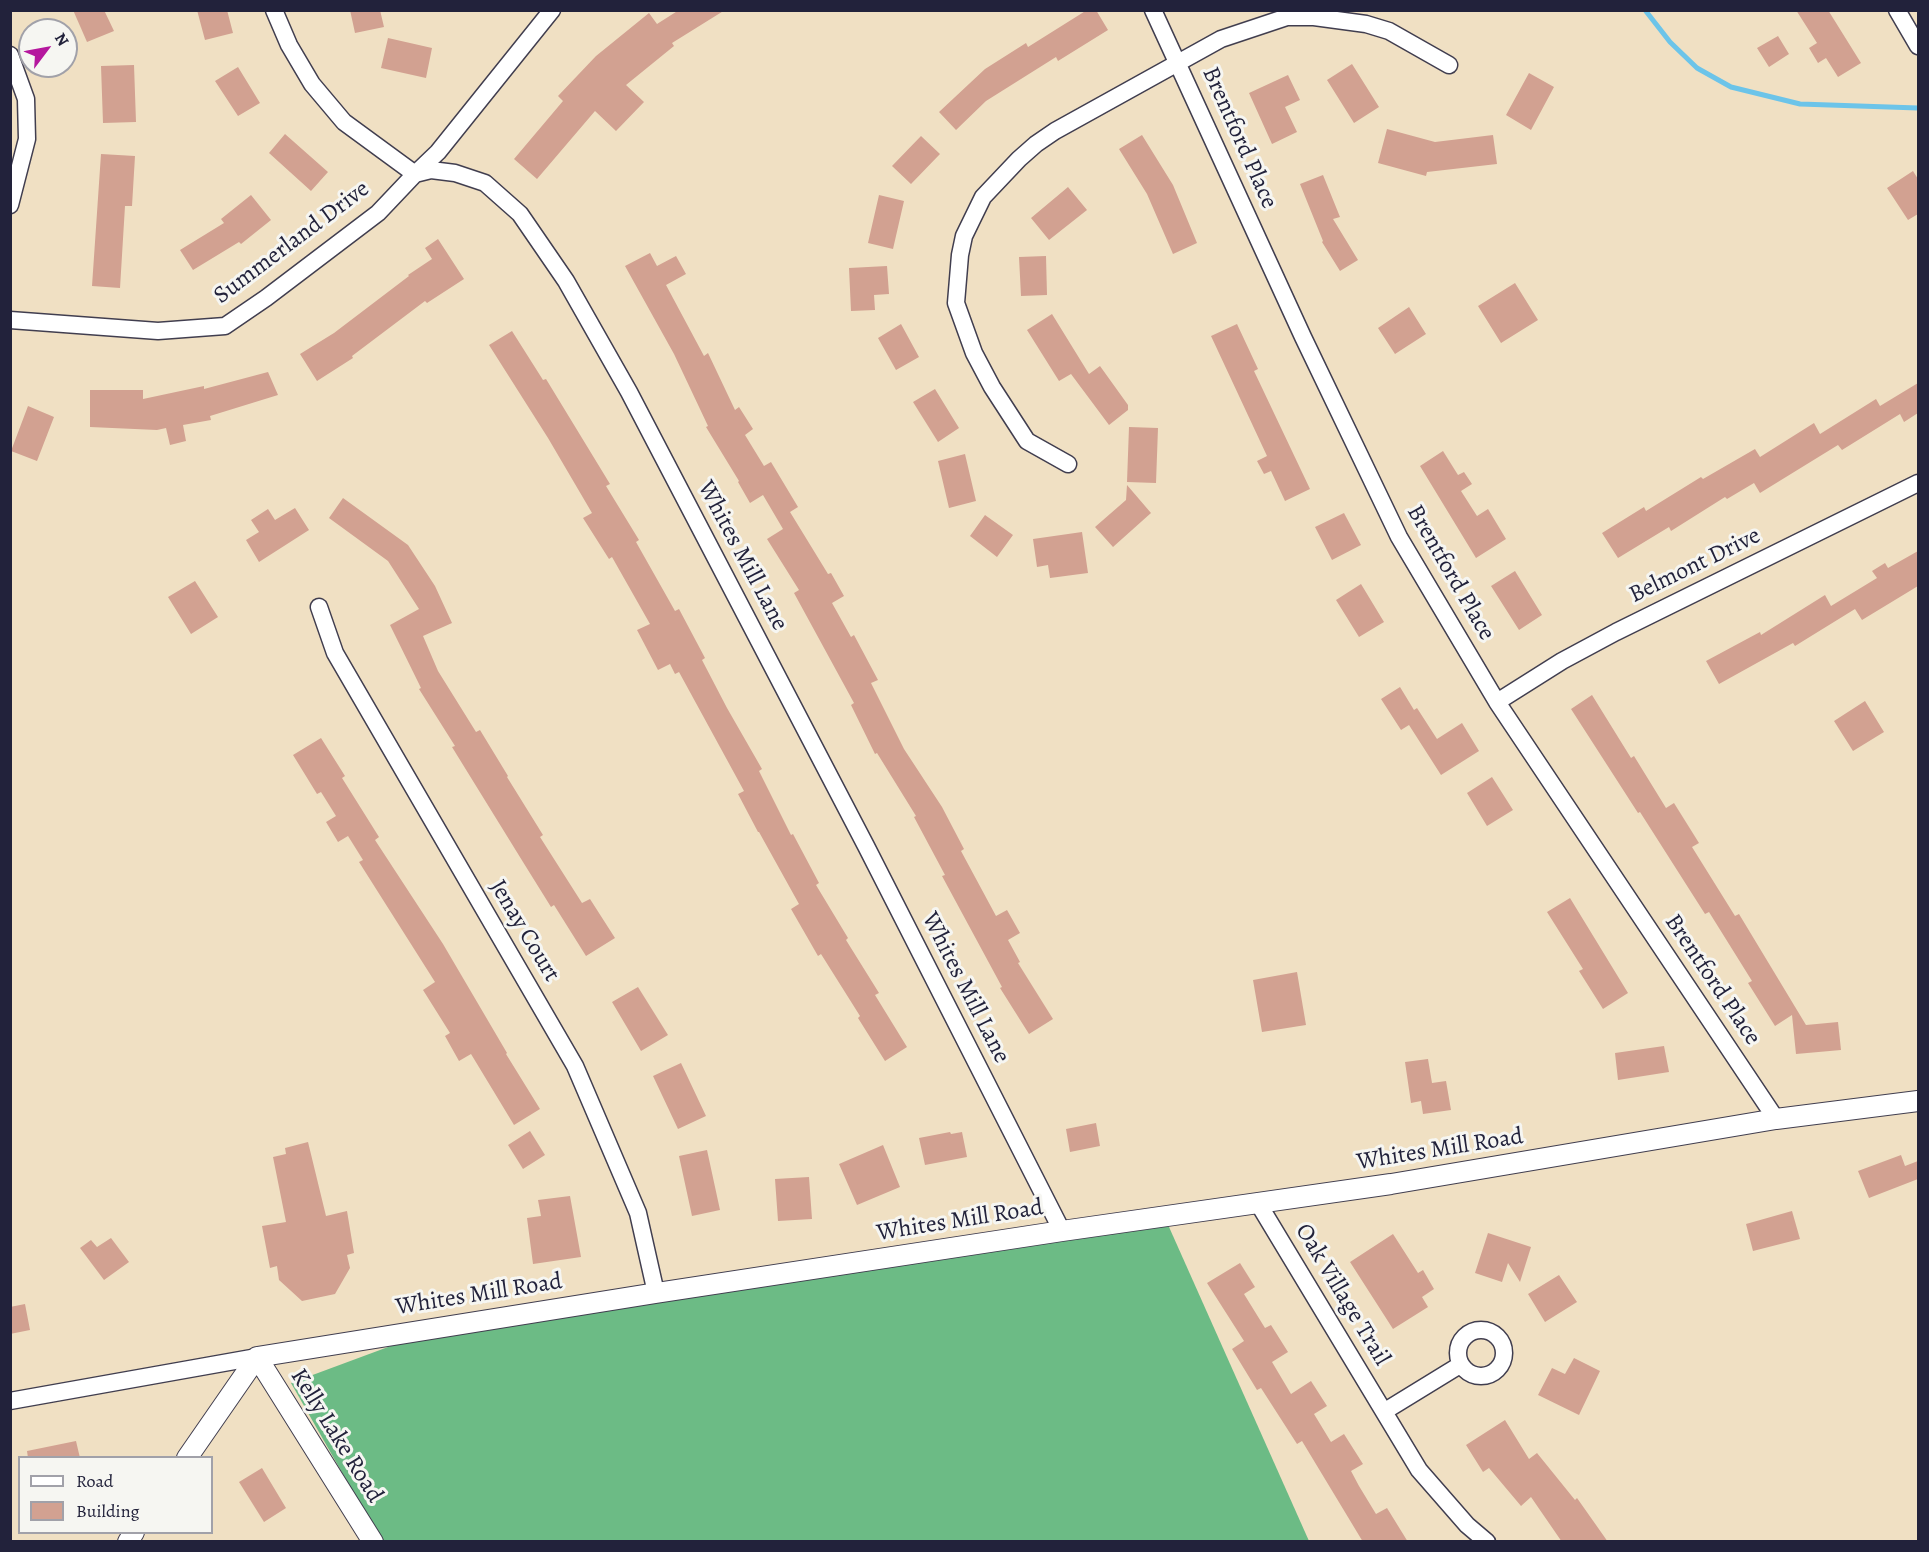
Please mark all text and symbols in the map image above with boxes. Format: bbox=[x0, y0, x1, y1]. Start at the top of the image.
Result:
north arrow bbox=[18, 18, 78, 78]
text: N bbox=[49, 29, 74, 50]
street label: Brentford Place bbox=[1195, 63, 1283, 213]
street label: Summerland Drive bbox=[209, 175, 375, 311]
street label: Whites Mill Lane bbox=[690, 476, 794, 636]
street label: Brentford Place bbox=[1400, 500, 1500, 646]
street label: Belmont Drive bbox=[1625, 522, 1765, 610]
street label: Jenay Court bbox=[482, 875, 566, 987]
street label: Whites Mill Lane bbox=[915, 908, 1015, 1068]
street label: Brentford Place bbox=[1658, 909, 1766, 1051]
street label: Whites Mill Road bbox=[1355, 1123, 1525, 1177]
street label: Whites Mill Road bbox=[875, 1194, 1045, 1248]
street label: Oak Village Trail bbox=[1288, 1219, 1396, 1371]
street label: Whites Mill Road bbox=[394, 1268, 564, 1322]
street label: Kelly Lake Road bbox=[283, 1364, 389, 1508]
legend bbox=[18, 1456, 213, 1534]
text: Road bbox=[76, 1469, 113, 1493]
text: Building bbox=[76, 1499, 140, 1523]

